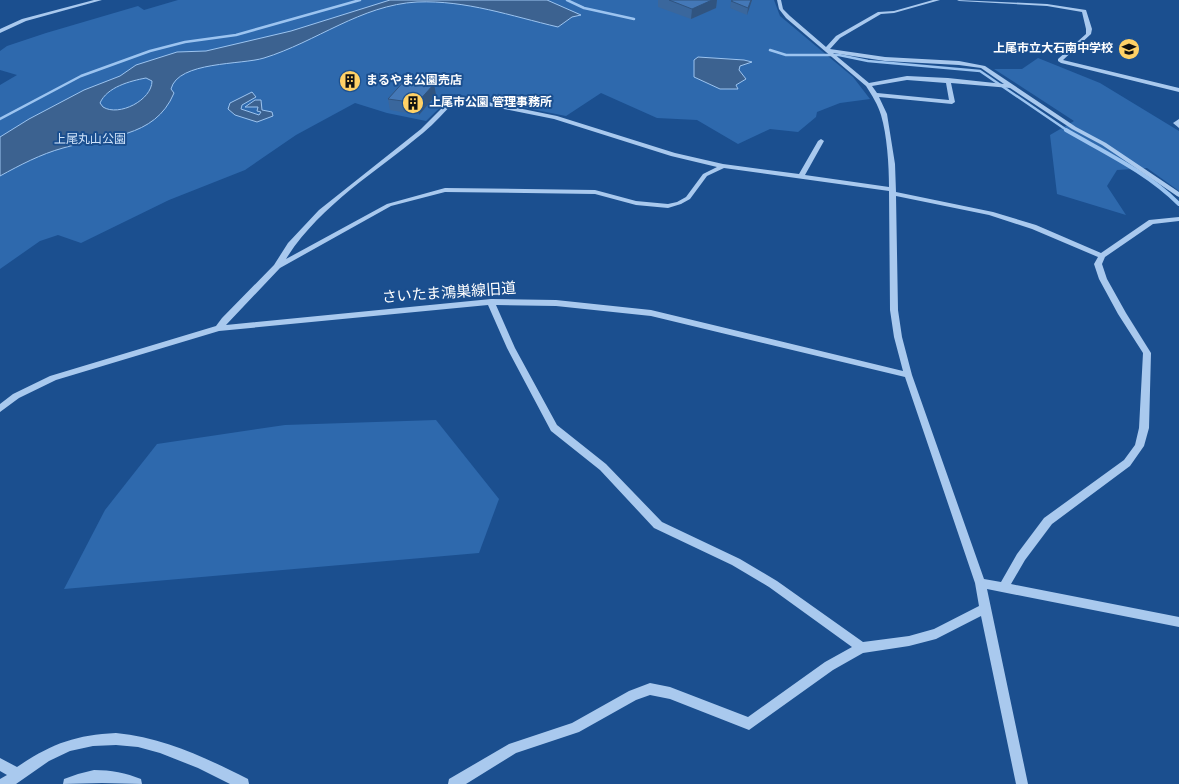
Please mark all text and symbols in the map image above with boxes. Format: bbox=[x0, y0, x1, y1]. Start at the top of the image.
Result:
school or university icon: 上尾市立大石南中学校 bbox=[1117, 37, 1141, 61]
place label: 上尾市立大石南中学校 bbox=[993, 41, 1113, 57]
building icon: まるやま公園売店 bbox=[338, 69, 362, 93]
place label: まるやま公園売店 bbox=[366, 73, 462, 89]
building icon: 上尾市公園 管理事務所 bbox=[401, 91, 425, 115]
place label: 上尾市公園 管理事務所 bbox=[429, 95, 552, 111]
park label: 上尾丸山公園 bbox=[54, 132, 126, 148]
street label: さいたま鴻巣線旧道 bbox=[381, 280, 517, 308]

